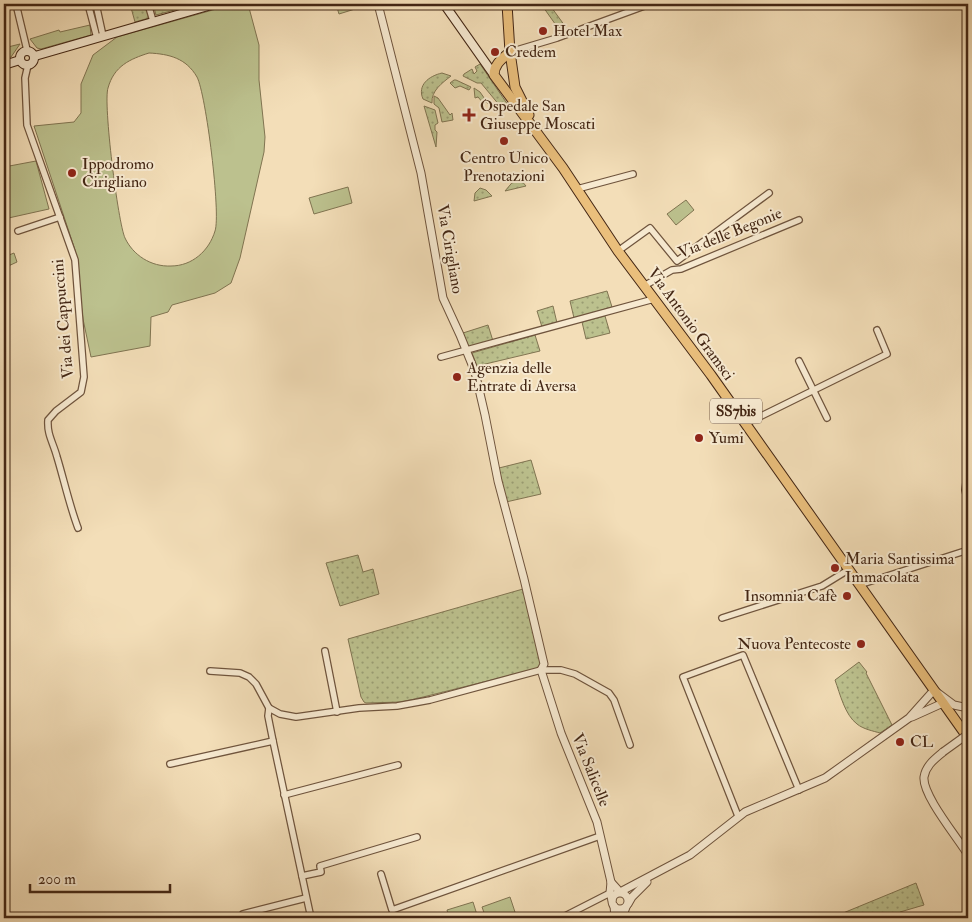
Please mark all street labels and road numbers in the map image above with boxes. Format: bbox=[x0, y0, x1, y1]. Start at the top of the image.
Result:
street label: Via Cirigliano bbox=[432, 203, 468, 295]
street label: Via delle Begonie bbox=[675, 203, 785, 263]
street label: Via dei Cappuccini bbox=[48, 258, 79, 380]
street label: Via Antonio Gramsci bbox=[643, 264, 739, 384]
road number: SS7bis bbox=[710, 398, 762, 424]
street label: Via Salicelle bbox=[567, 730, 615, 810]

